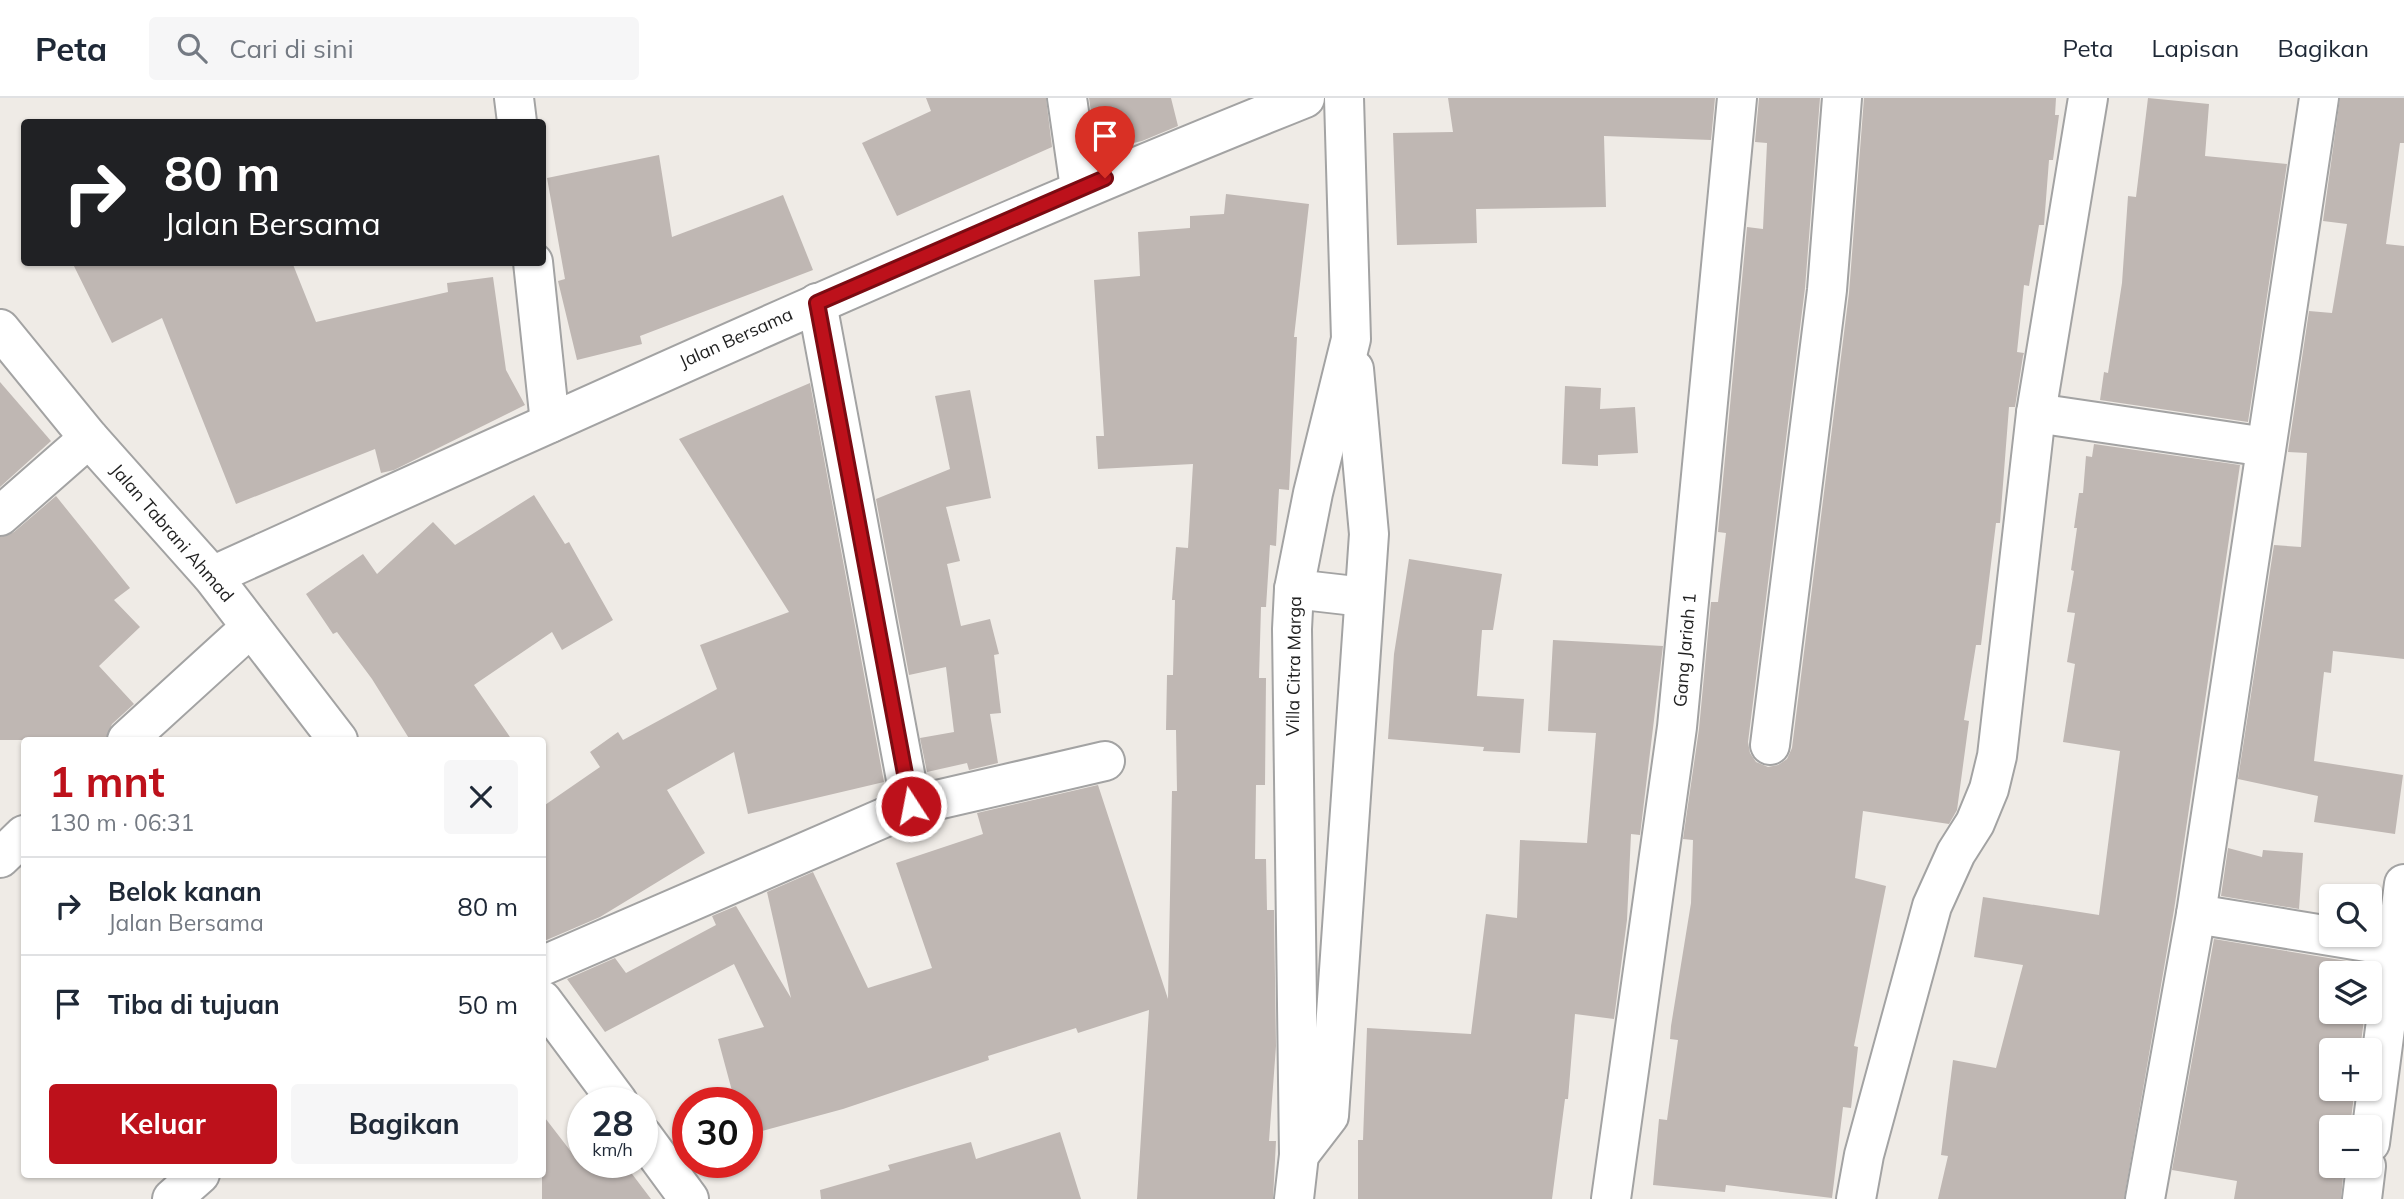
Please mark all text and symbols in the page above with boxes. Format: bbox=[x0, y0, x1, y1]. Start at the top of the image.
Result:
search box bbox=[149, 17, 639, 80]
text: Peta bbox=[35, 28, 107, 69]
icon: search bbox=[173, 29, 211, 67]
text: Cari di sini bbox=[229, 32, 354, 65]
text: Peta bbox=[2062, 33, 2113, 63]
text: Lapisan bbox=[2151, 33, 2239, 63]
text: Bagikan bbox=[2277, 33, 2369, 63]
pin bbox=[1075, 106, 1135, 178]
icon: arrive bbox=[1086, 117, 1124, 155]
text: 80 m bbox=[164, 142, 280, 203]
icon: right bbox=[49, 147, 140, 238]
text: Jalan Bersama bbox=[164, 203, 381, 243]
street label: Jalan Bersama bbox=[675, 302, 796, 373]
street label: Jalan Tabrani Ahmad bbox=[106, 459, 239, 607]
street label: Gang Jariah 1 bbox=[1668, 592, 1701, 708]
street label: Villa Citra Marga bbox=[1281, 596, 1306, 736]
text: 1 mnt bbox=[49, 755, 165, 808]
button: close bbox=[444, 760, 518, 834]
position arrow bbox=[874, 769, 948, 843]
text: 130 m · 06:31 bbox=[49, 808, 194, 837]
text: Belok kanan bbox=[108, 875, 262, 908]
map controls bbox=[2319, 884, 2382, 1178]
button: search bbox=[2319, 884, 2382, 947]
icon: right bbox=[49, 887, 87, 925]
text: 80 m bbox=[457, 890, 518, 923]
text: Jalan Bersama bbox=[108, 908, 264, 937]
button: layers bbox=[2319, 961, 2382, 1024]
icon: arrive bbox=[49, 985, 87, 1023]
text: Tiba di tujuan bbox=[108, 988, 280, 1021]
text: 50 m bbox=[457, 988, 518, 1021]
button: + bbox=[2319, 1038, 2382, 1101]
button: Keluar bbox=[49, 1084, 277, 1164]
button: Bagikan bbox=[291, 1084, 518, 1164]
speed limit sign: 30 bbox=[672, 1087, 763, 1178]
text: 28 bbox=[591, 1101, 634, 1145]
button: − bbox=[2319, 1115, 2382, 1178]
text: km/h bbox=[592, 1138, 633, 1161]

